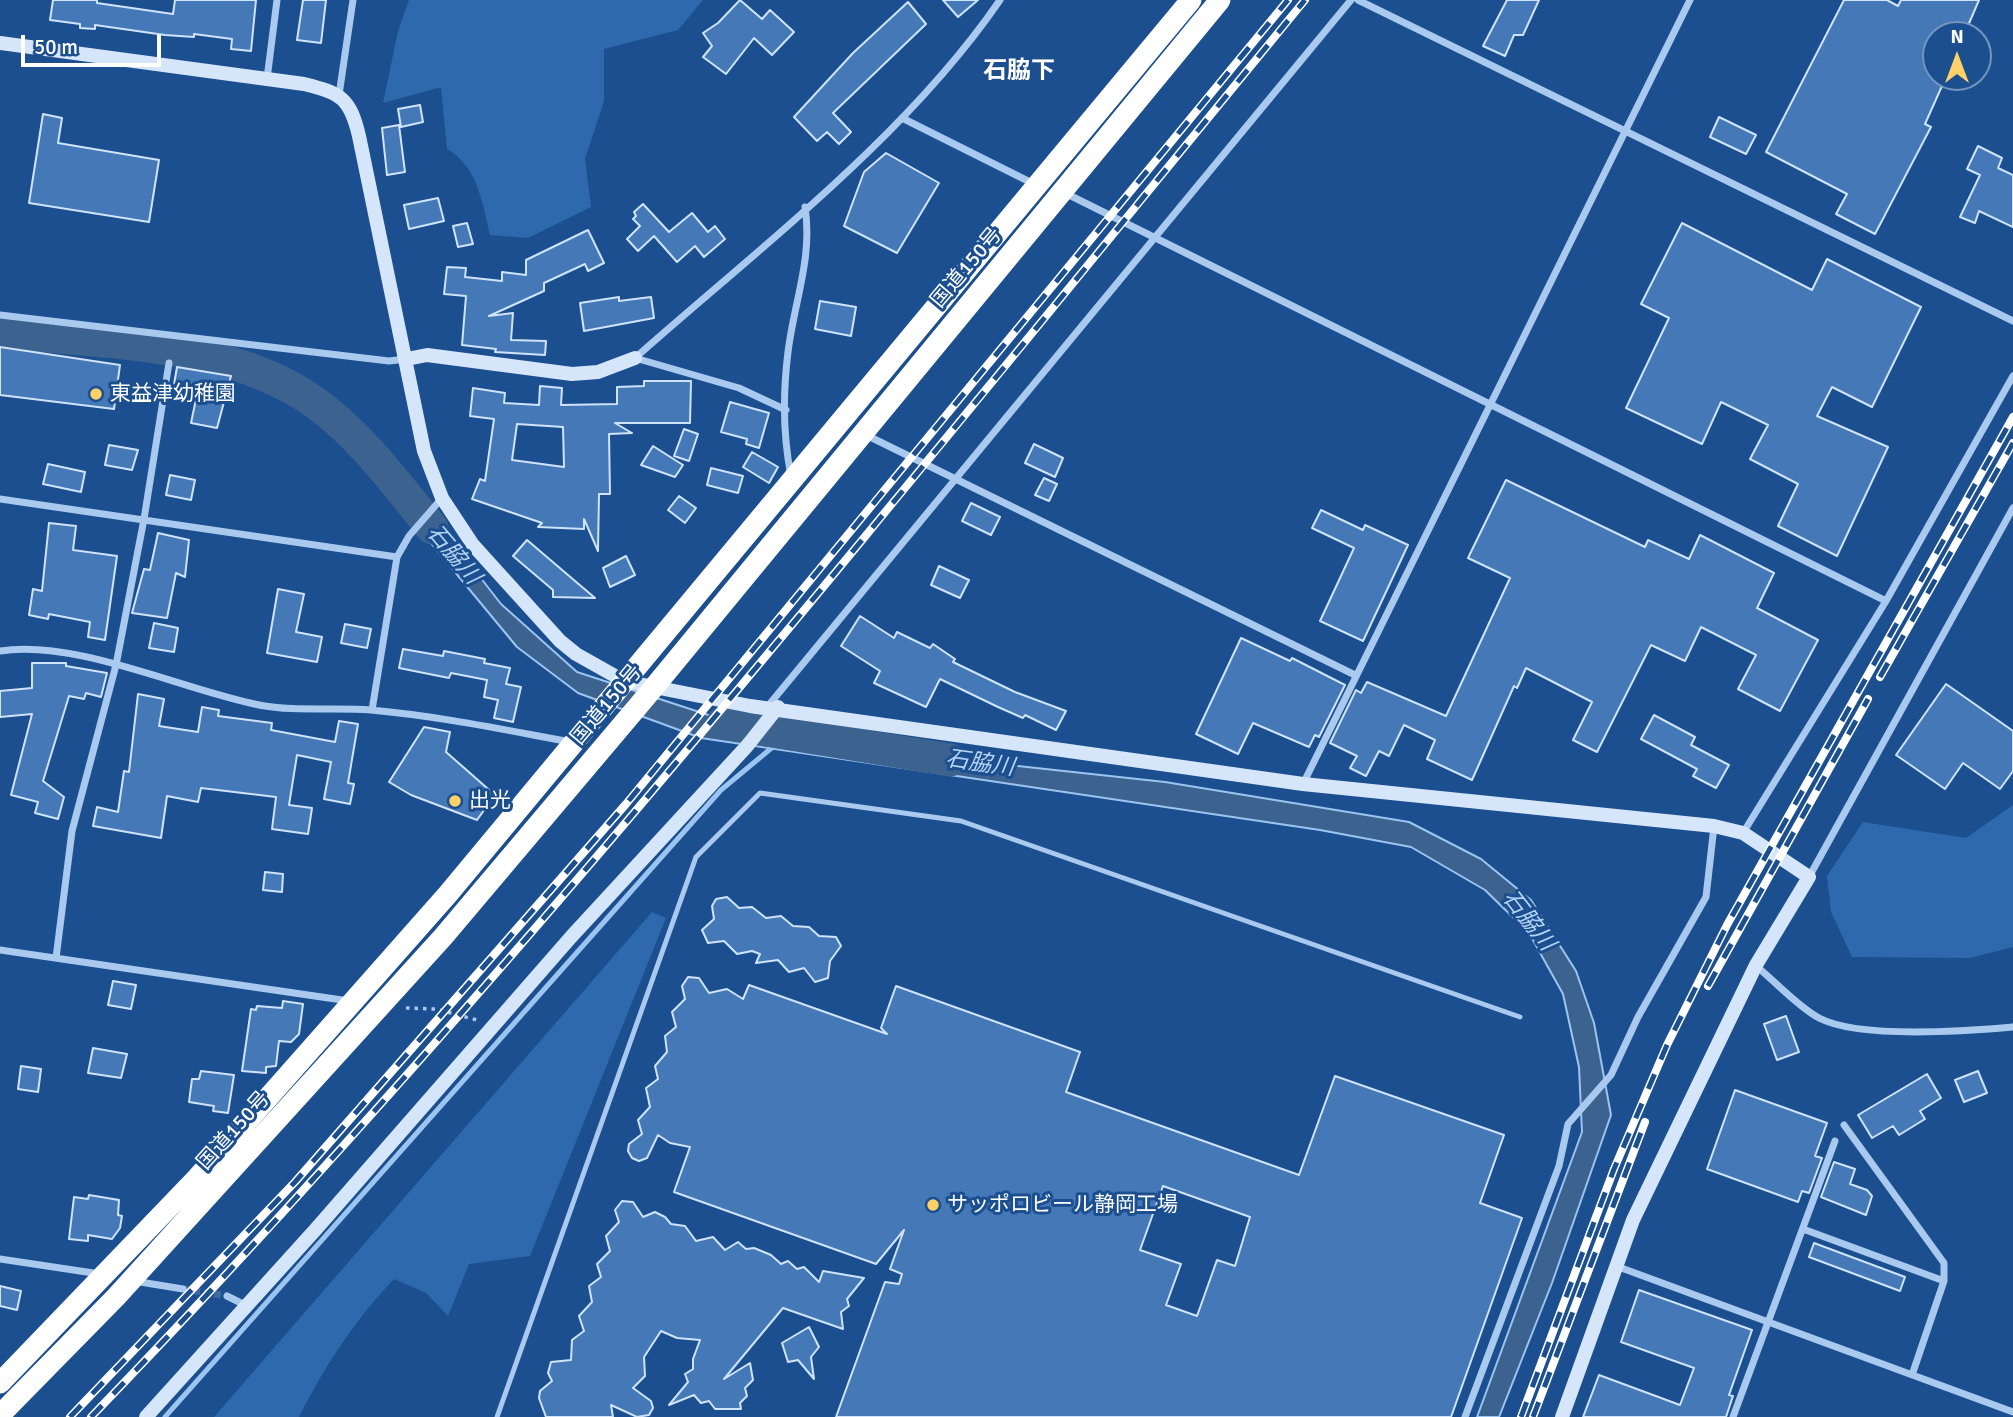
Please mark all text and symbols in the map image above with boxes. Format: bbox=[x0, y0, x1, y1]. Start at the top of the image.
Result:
scale bar bbox=[24, 21, 164, 65]
north arrow bbox=[1922, 21, 1992, 91]
text: N bbox=[1950, 25, 1964, 49]
text: 50 m bbox=[34, 34, 78, 60]
district label: 石脇下 bbox=[983, 58, 1055, 86]
street label: 国道150号 bbox=[926, 223, 1008, 313]
place label: 東益津幼稚園 bbox=[110, 381, 236, 407]
marker: 東益津幼稚園 bbox=[88, 386, 104, 402]
water label: 石脇川 bbox=[420, 520, 486, 590]
street label: 国道150号 bbox=[566, 660, 648, 750]
water label: 石脇川 bbox=[944, 746, 1016, 782]
place label: 出光 bbox=[469, 788, 511, 814]
marker: 出光 bbox=[447, 793, 463, 809]
water label: 石脇川 bbox=[1496, 885, 1560, 957]
street label: 国道150号 bbox=[192, 1087, 276, 1175]
place label: サッポロビール静岡工場 bbox=[947, 1192, 1178, 1218]
marker: サッポロビール静岡工場 bbox=[925, 1197, 941, 1213]

